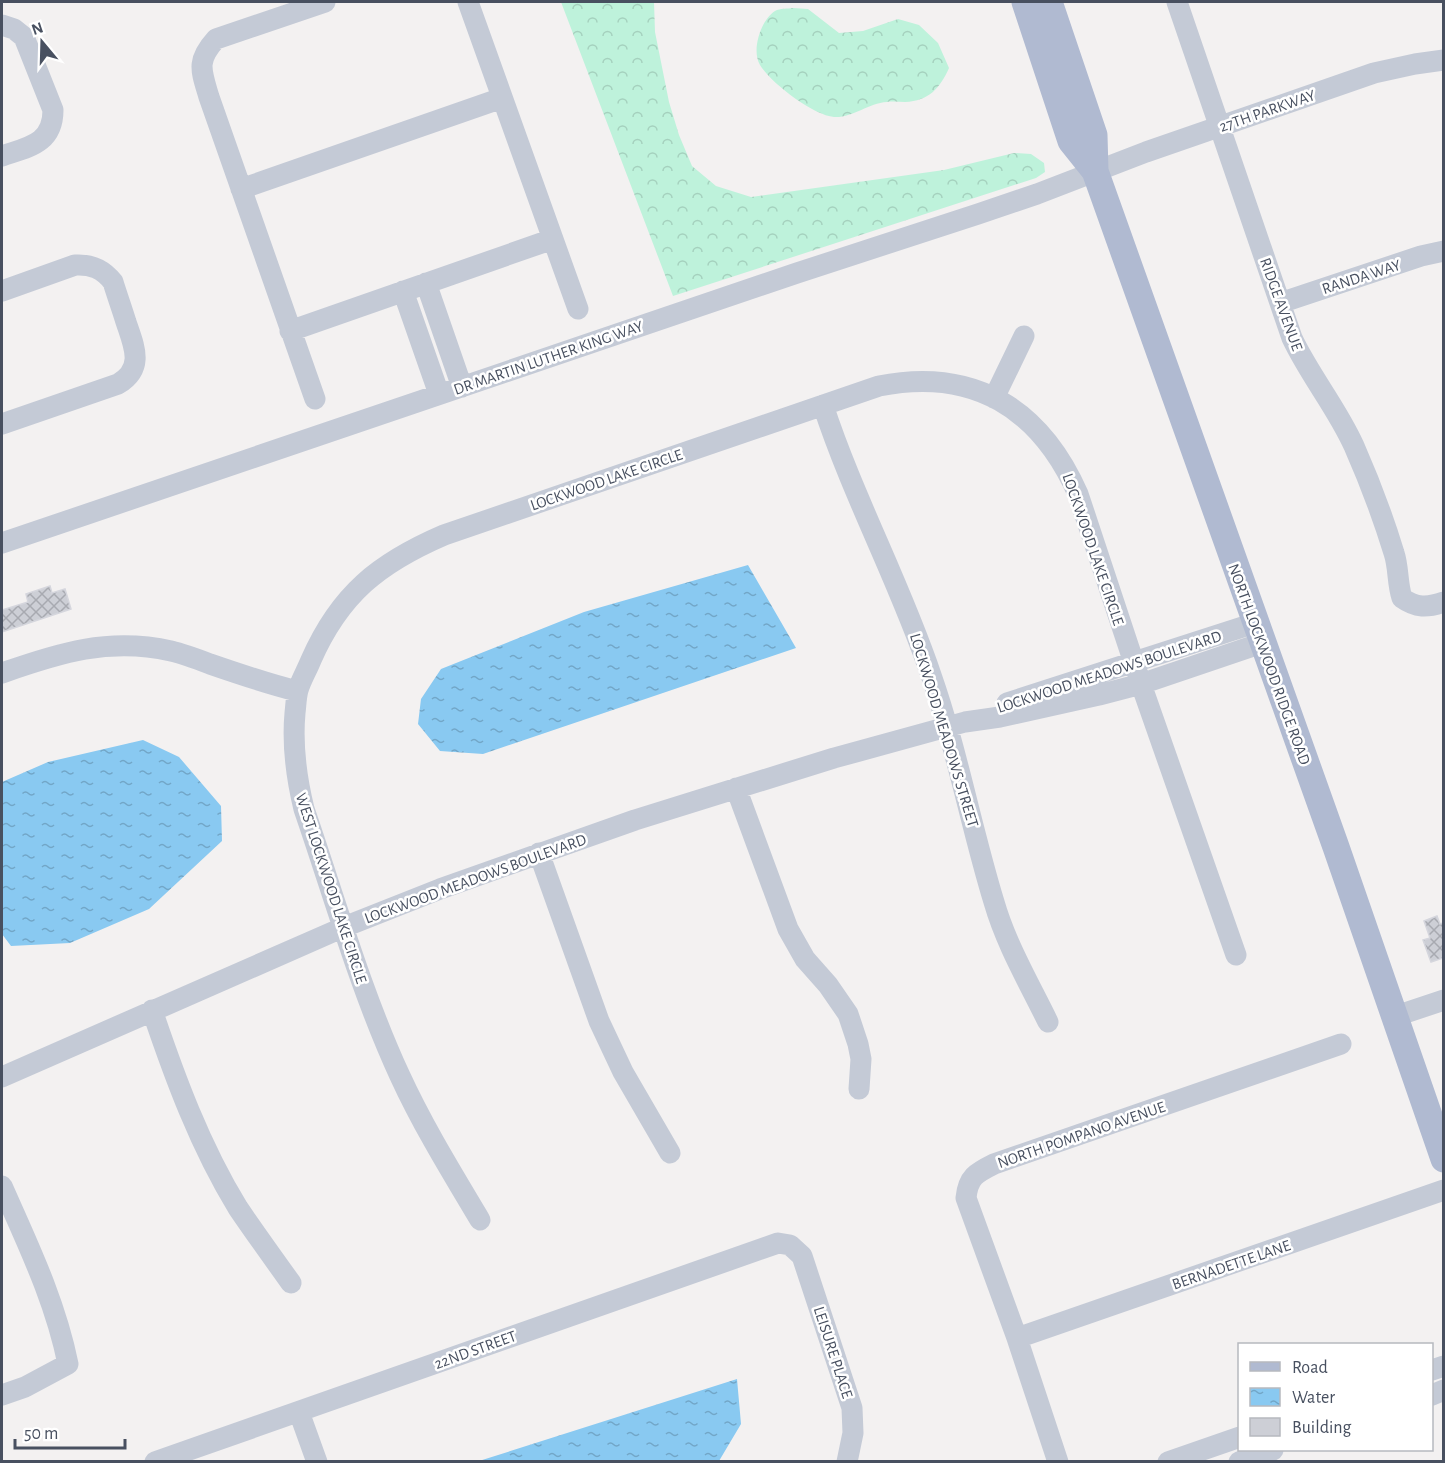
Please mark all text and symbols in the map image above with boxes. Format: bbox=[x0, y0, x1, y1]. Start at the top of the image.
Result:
north arrow bbox=[12, 12, 72, 72]
text: N bbox=[30, 19, 45, 38]
street label: 27TH PARKWAY bbox=[1217, 87, 1318, 135]
street label: RIDGE AVENUE bbox=[1257, 256, 1305, 353]
street label: RANDA WAY bbox=[1320, 257, 1403, 297]
street label: DR MARTIN LUTHER KING WAY bbox=[452, 318, 646, 398]
street label: LOCKWOOD LAKE CIRCLE bbox=[528, 446, 685, 514]
street label: LOCKWOOD LAKE CIRCLE bbox=[1059, 471, 1127, 628]
street label: NORTH LOCKWOOD RIDGE ROAD bbox=[1225, 562, 1313, 767]
street label: LOCKWOOD MEADOWS BOULEVARD bbox=[995, 628, 1224, 716]
street label: LOCKWOOD MEADOWS STREET bbox=[907, 631, 981, 829]
street label: WEST LOCKWOOD LAKE CIRCLE bbox=[293, 791, 370, 986]
street label: LOCKWOOD MEADOWS BOULEVARD bbox=[362, 831, 588, 927]
street label: NORTH POMPANO AVENUE bbox=[995, 1099, 1167, 1171]
street label: BERNADETTE LANE bbox=[1170, 1237, 1293, 1293]
street label: LEISURE PLACE bbox=[811, 1304, 855, 1400]
street label: 22ND STREET bbox=[432, 1328, 519, 1372]
legend bbox=[1238, 1343, 1433, 1451]
text: Road bbox=[1292, 1359, 1328, 1377]
text: Water bbox=[1292, 1389, 1335, 1407]
scale bar bbox=[15, 1412, 124, 1450]
text: Building bbox=[1292, 1419, 1352, 1437]
text: 50 m bbox=[24, 1425, 58, 1443]

